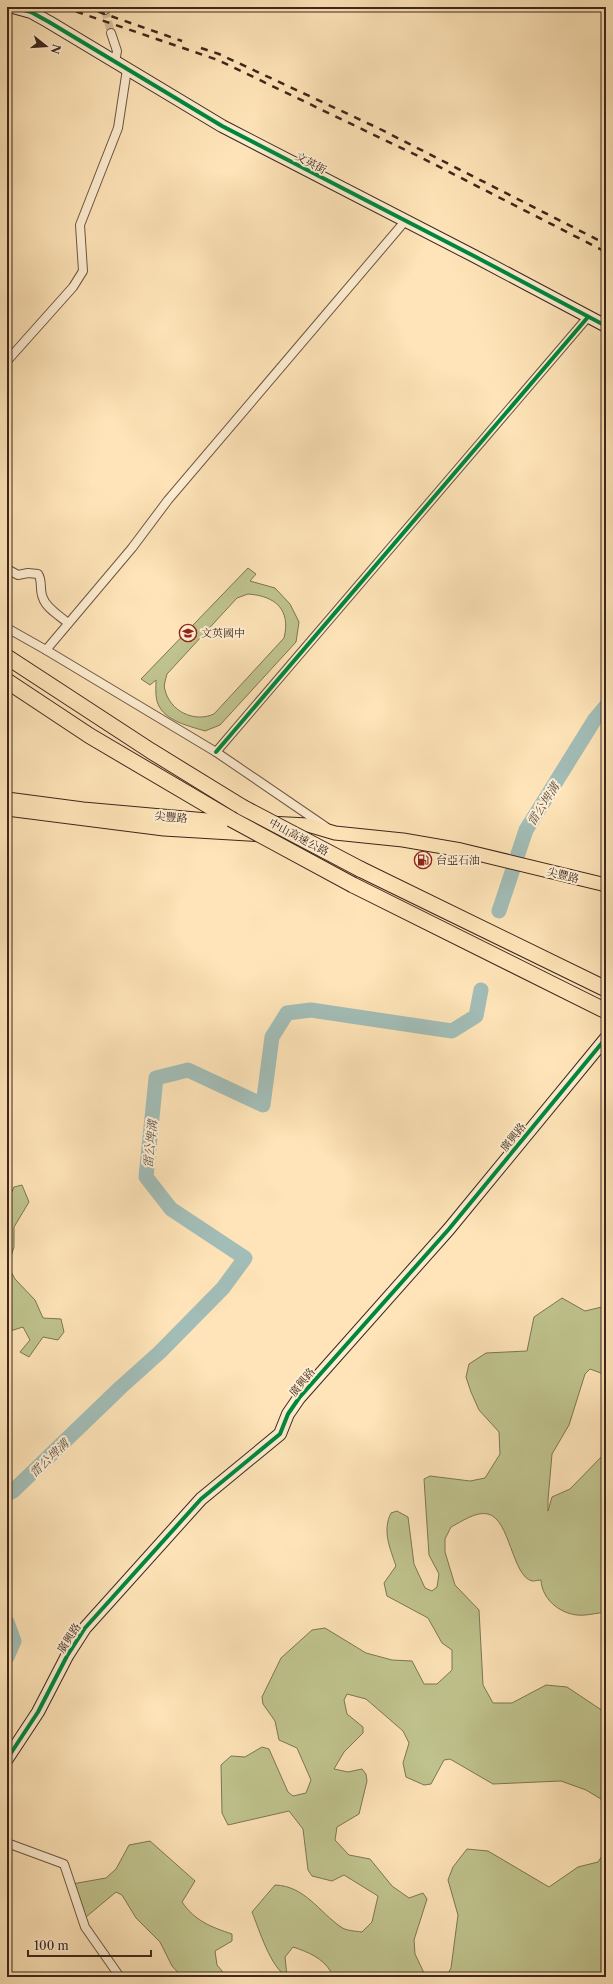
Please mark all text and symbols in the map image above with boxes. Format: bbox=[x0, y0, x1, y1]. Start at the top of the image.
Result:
north arrow bbox=[26, 26, 66, 66]
text: N bbox=[47, 42, 64, 56]
street label: 文英街 bbox=[293, 149, 329, 177]
school or university icon: 文英國中 bbox=[178, 623, 198, 643]
place label: 文英國中 bbox=[201, 626, 245, 640]
water label: 雷公埤溝 bbox=[524, 778, 563, 828]
street label: 尖豐路 bbox=[154, 809, 188, 825]
street label: 中山高速公路 bbox=[267, 815, 331, 859]
fuel station icon: 台亞石油 bbox=[413, 850, 433, 870]
place label: 台亞石油 bbox=[436, 853, 480, 867]
street label: 尖豐路 bbox=[545, 864, 581, 886]
water label: 雷公埤溝 bbox=[140, 1117, 160, 1169]
street label: 廣興路 bbox=[497, 1120, 529, 1154]
street label: 廣興路 bbox=[286, 1365, 318, 1399]
water label: 雷公埤溝 bbox=[26, 1435, 73, 1480]
street label: 廣興路 bbox=[54, 1620, 84, 1656]
scale bar bbox=[28, 1932, 151, 1958]
text: 100 m bbox=[34, 1938, 69, 1953]

